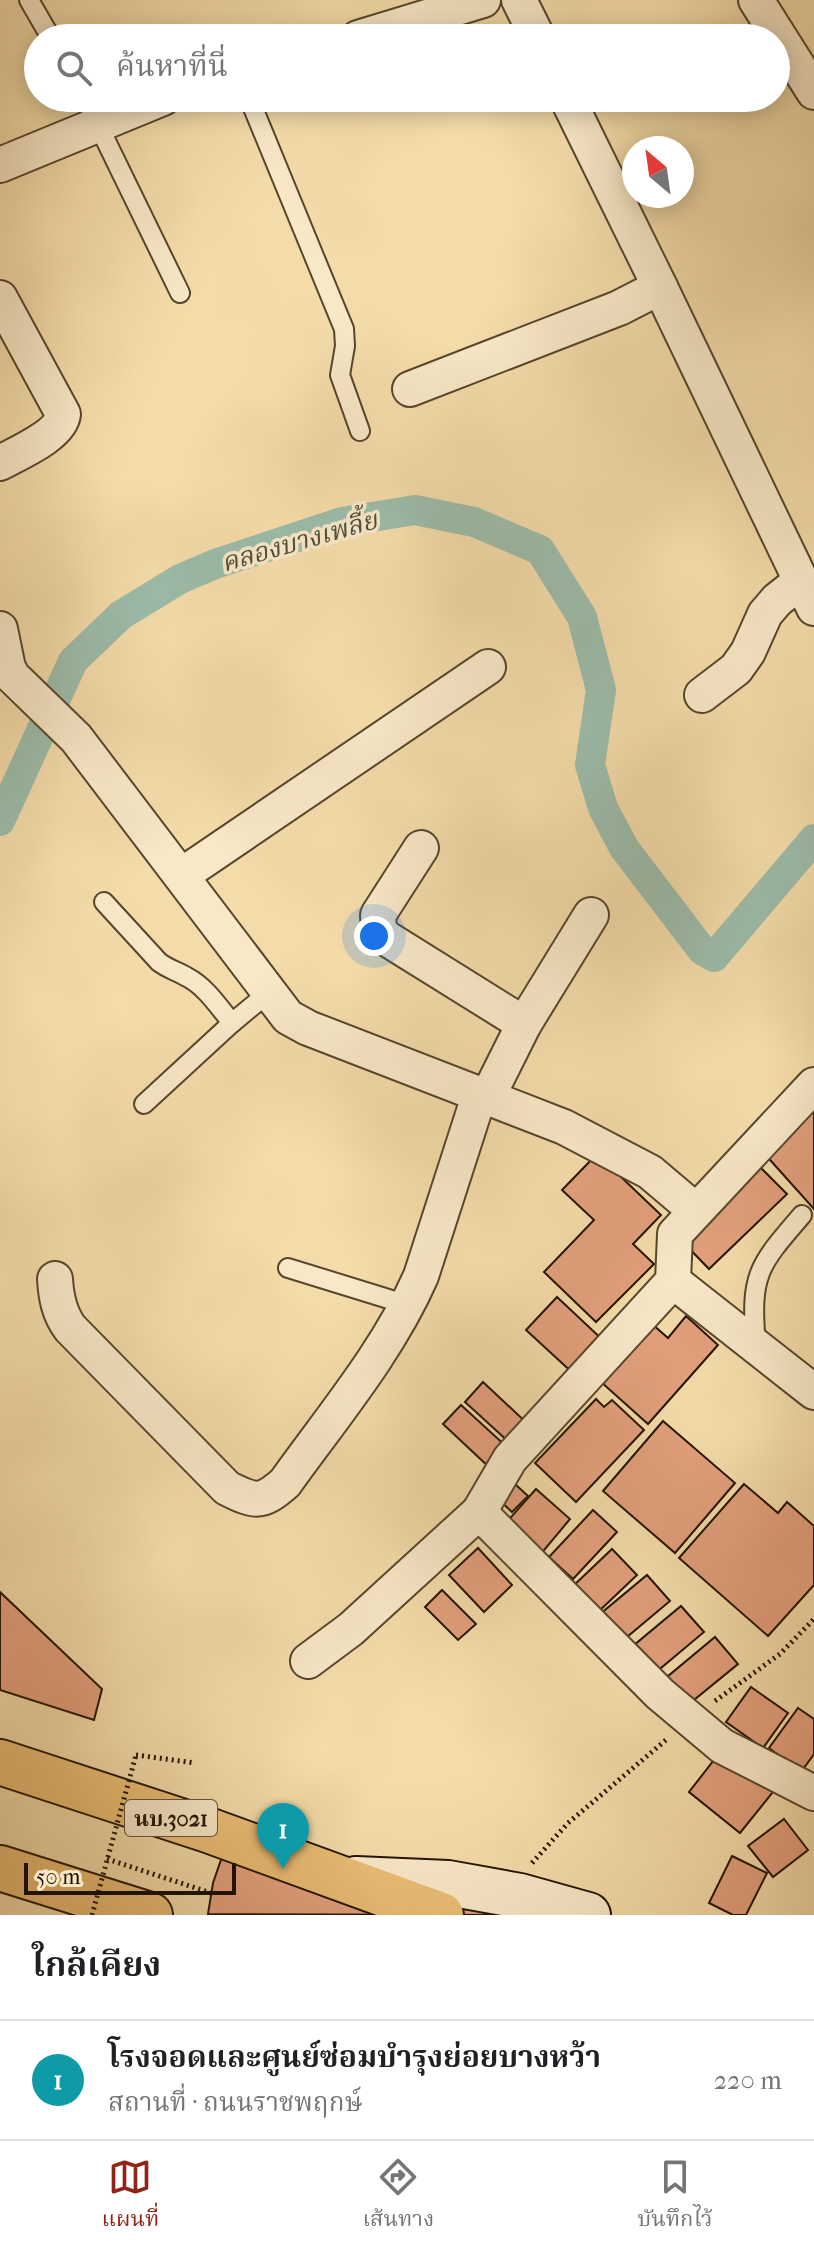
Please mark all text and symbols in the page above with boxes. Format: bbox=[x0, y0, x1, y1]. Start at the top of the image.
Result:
search box bbox=[24, 24, 790, 112]
icon: search bbox=[52, 46, 96, 90]
text: ค้นหาที่นี่ bbox=[116, 49, 228, 84]
north arrow bbox=[622, 136, 694, 208]
water label: คลองบางเพลี้ย bbox=[216, 500, 382, 579]
your location bbox=[354, 916, 394, 956]
road number: นบ.3021 bbox=[125, 1800, 217, 1836]
pin: 1 bbox=[257, 1803, 309, 1869]
scale bar bbox=[24, 1859, 236, 1895]
text: 50 m bbox=[36, 1864, 81, 1890]
text: ใกล้เคียง bbox=[32, 1945, 161, 1985]
text: โรงจอดและศูนย์ซ่อมบำรุงย่อยบางหว้า bbox=[108, 2040, 601, 2075]
text: 1 bbox=[53, 2065, 63, 2096]
text: 220 m bbox=[714, 2065, 782, 2096]
text: สถานที่ · ถนนราชพฤกษ์ bbox=[108, 2087, 363, 2118]
tab: แผนที่ bbox=[102, 2155, 159, 2238]
tab: เส้นทาง bbox=[362, 2155, 434, 2238]
tab: บันทึกไว้ bbox=[637, 2155, 712, 2238]

